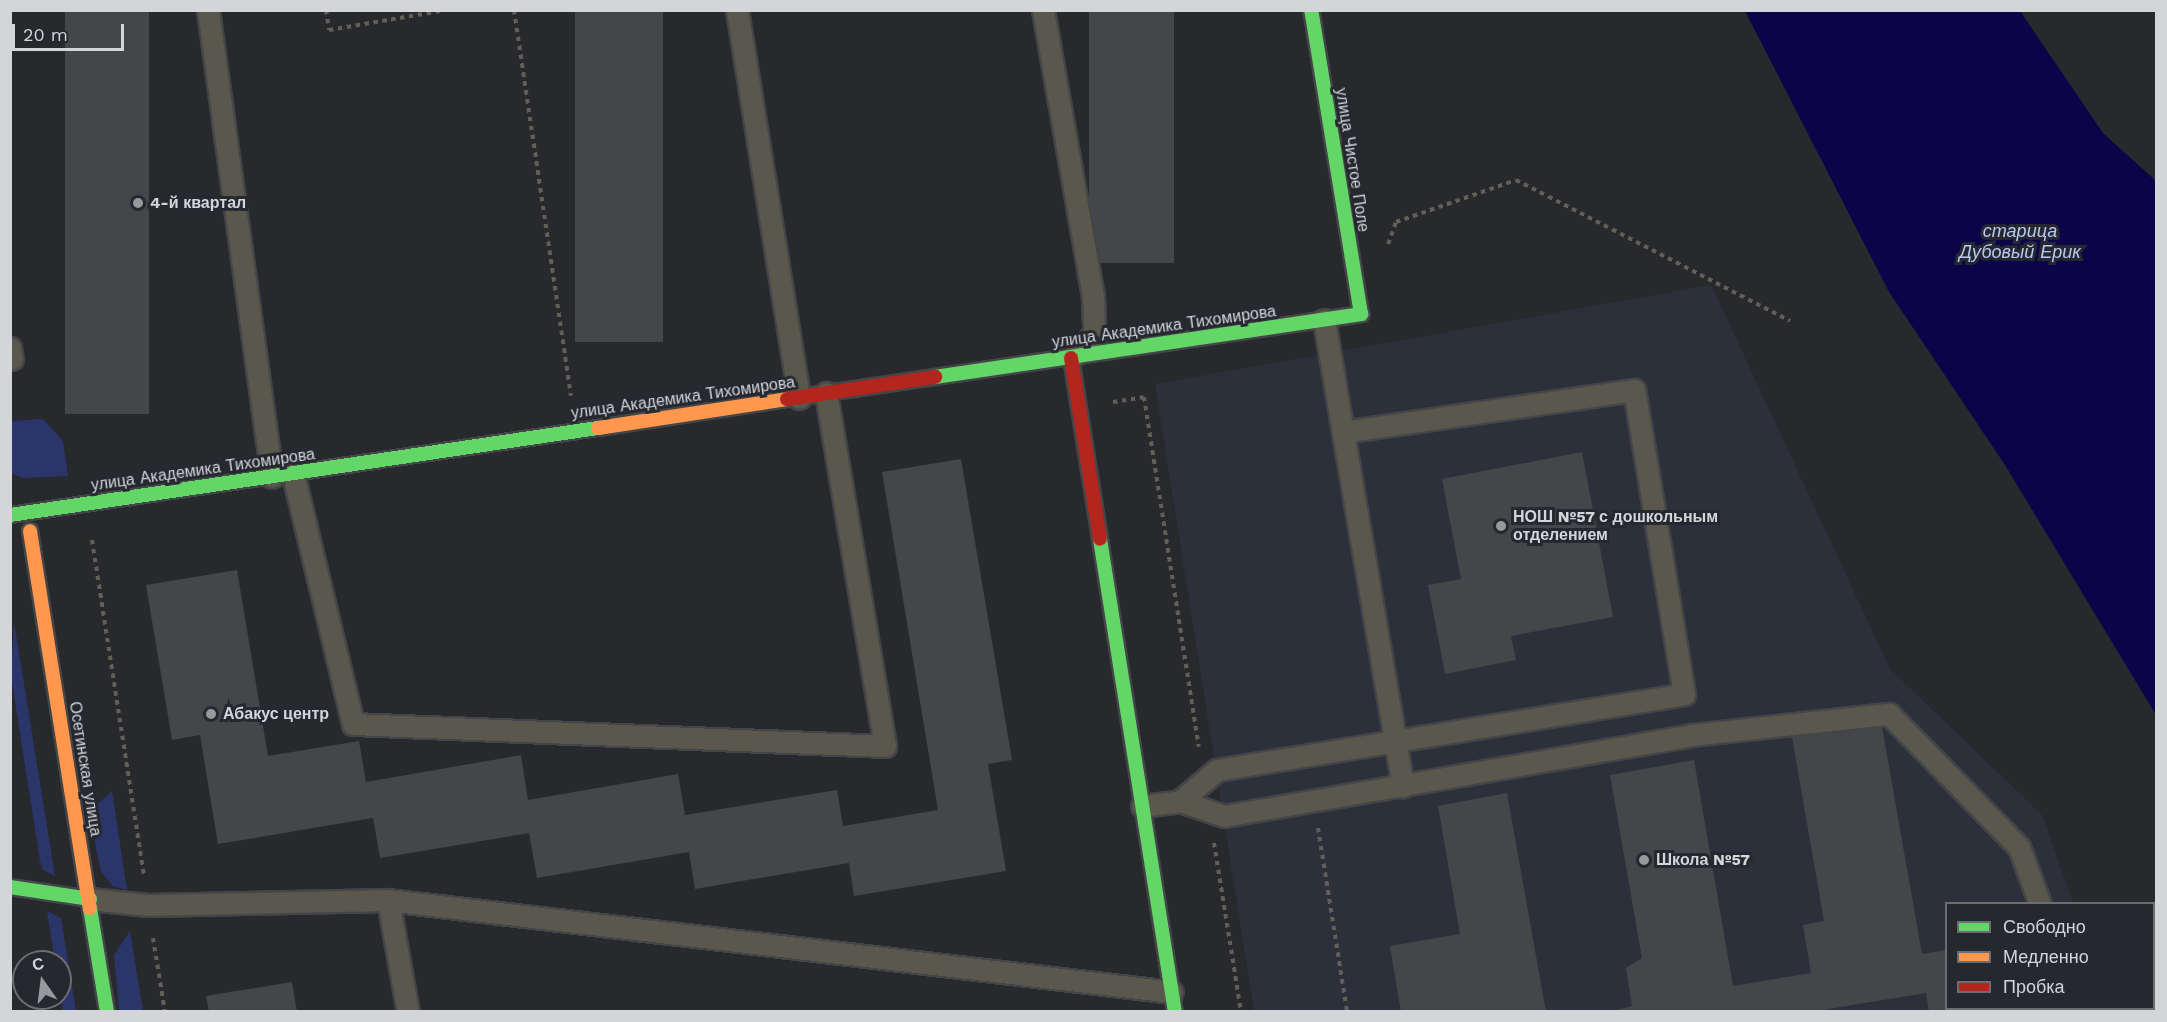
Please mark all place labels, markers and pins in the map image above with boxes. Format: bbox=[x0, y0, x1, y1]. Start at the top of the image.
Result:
place label: 4-й квартал bbox=[150, 193, 246, 213]
marker: 4-й квартал bbox=[131, 196, 145, 210]
place label: НОШ №57 с дошкольным отделением bbox=[1513, 507, 1719, 545]
marker: НОШ №57 с дошкольным отделением bbox=[1494, 519, 1508, 533]
place label: Абакус центр bbox=[223, 704, 329, 724]
marker: Абакус центр bbox=[204, 707, 218, 721]
place label: Школа №57 bbox=[1656, 850, 1750, 870]
marker: Школа №57 bbox=[1637, 853, 1651, 867]

